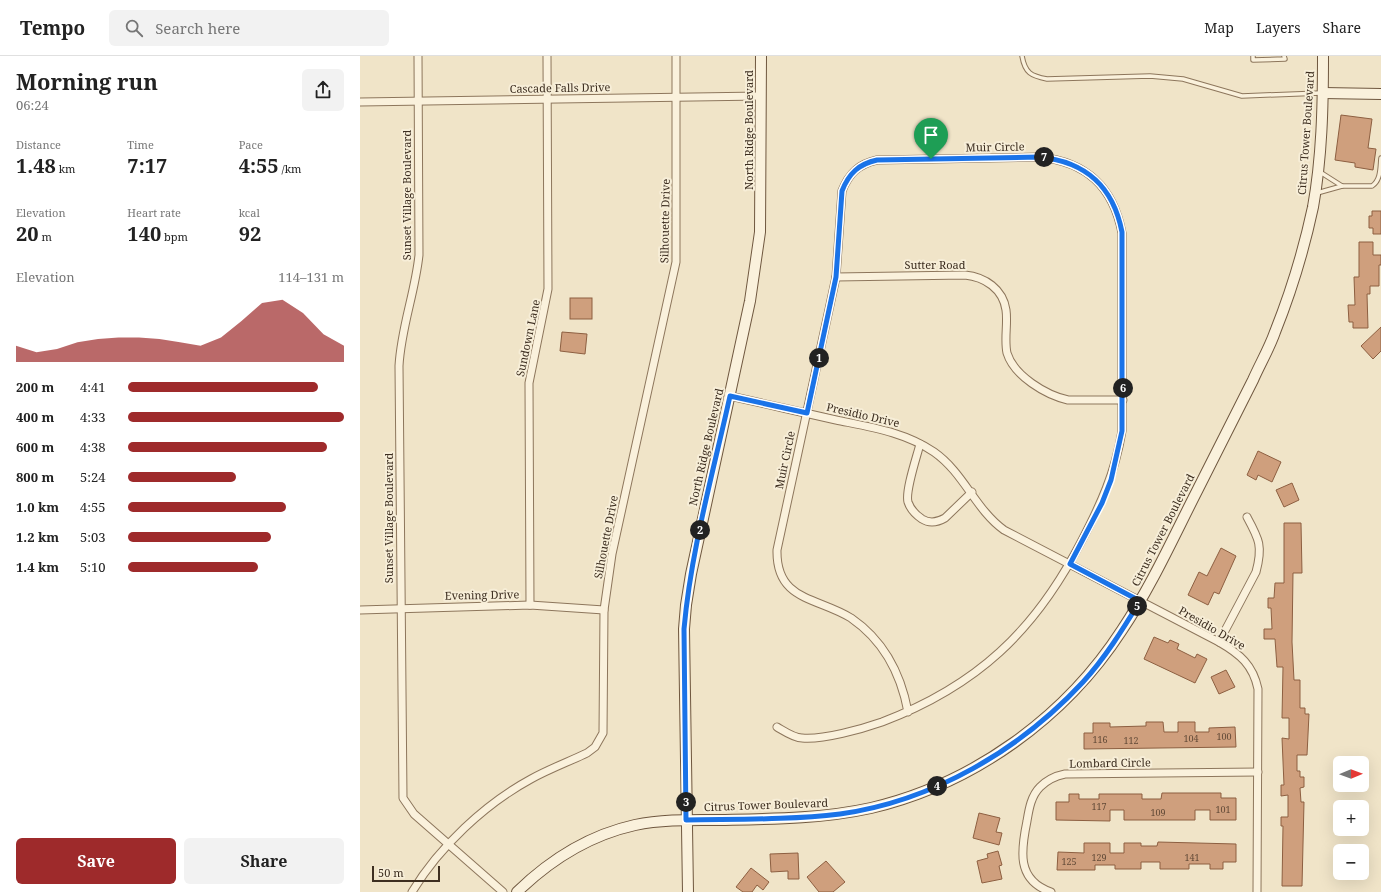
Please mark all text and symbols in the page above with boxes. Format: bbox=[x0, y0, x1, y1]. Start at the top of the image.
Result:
search box bbox=[109, 10, 389, 46]
text: Tempo bbox=[20, 15, 85, 41]
icon: search bbox=[123, 17, 145, 39]
text: Search here bbox=[155, 18, 240, 38]
text: Map bbox=[1204, 18, 1234, 37]
text: Layers bbox=[1256, 18, 1301, 37]
text: Share bbox=[1323, 18, 1361, 37]
text: Morning run bbox=[16, 66, 158, 96]
button: share bbox=[302, 69, 344, 111]
street label: North Ridge Boulevard bbox=[741, 70, 756, 190]
street label: Citrus Tower Boulevard bbox=[1294, 70, 1317, 196]
street label: Cascade Falls Drive bbox=[509, 79, 611, 96]
text: 06:24 bbox=[16, 96, 49, 114]
pin bbox=[914, 118, 948, 159]
icon: arrive bbox=[920, 124, 942, 146]
street label: Sunset Village Boulevard bbox=[399, 129, 414, 260]
text: Distance bbox=[16, 137, 61, 152]
text: Time bbox=[127, 137, 154, 152]
text: Pace bbox=[239, 137, 263, 152]
street label: Muir Circle bbox=[965, 138, 1025, 155]
pin: 7 bbox=[1034, 147, 1054, 167]
text: 7 bbox=[1041, 149, 1047, 164]
text: 1.48 bbox=[16, 152, 56, 179]
text: 7:17 bbox=[127, 152, 167, 179]
text: 4:55 bbox=[239, 152, 279, 179]
text: km bbox=[56, 161, 75, 176]
text: /km bbox=[279, 161, 302, 176]
street label: Silhouette Drive bbox=[656, 178, 673, 263]
text: Elevation bbox=[16, 205, 66, 220]
text: Heart rate bbox=[127, 205, 181, 220]
text: kcal bbox=[239, 205, 260, 220]
text: 20 bbox=[16, 220, 39, 247]
text: 140 bbox=[127, 220, 161, 247]
text: 92 bbox=[239, 220, 261, 247]
text: m bbox=[39, 229, 52, 244]
text: bpm bbox=[161, 229, 188, 244]
street label: Sutter Road bbox=[904, 257, 966, 272]
text: Elevation bbox=[16, 268, 75, 286]
text: 114–131 m bbox=[278, 268, 344, 286]
street label: Sundown Lane bbox=[512, 298, 543, 378]
pin: 1 bbox=[809, 348, 829, 368]
text: 1 bbox=[816, 350, 822, 365]
text: 200 m bbox=[16, 378, 54, 396]
text: 4:41 bbox=[80, 378, 106, 396]
pin: 6 bbox=[1113, 378, 1133, 398]
text: 6 bbox=[1120, 380, 1126, 395]
street label: North Ridge Boulevard bbox=[685, 386, 726, 507]
street label: Presidio Drive bbox=[825, 399, 901, 430]
text: 400 m bbox=[16, 408, 54, 426]
text: 4:33 bbox=[80, 408, 106, 426]
street label: Muir Circle bbox=[771, 429, 798, 490]
text: 600 m bbox=[16, 438, 54, 456]
text: 4:38 bbox=[80, 438, 106, 456]
street label: Sunset Village Boulevard bbox=[381, 452, 396, 583]
text: 800 m bbox=[16, 468, 54, 486]
text: 5:24 bbox=[80, 468, 106, 486]
street label: Citrus Tower Boulevard bbox=[1128, 471, 1198, 589]
street label: Silhouette Drive bbox=[590, 494, 621, 580]
text: 1.0 km bbox=[16, 498, 59, 516]
text: 4:55 bbox=[80, 498, 106, 516]
pin: 2 bbox=[690, 520, 710, 540]
text: 2 bbox=[697, 522, 703, 537]
text: 1.2 km bbox=[16, 528, 59, 546]
text: 5:03 bbox=[80, 528, 106, 546]
text: 1.4 km bbox=[16, 558, 59, 576]
text: 5:10 bbox=[80, 558, 106, 576]
street label: Evening Drive bbox=[445, 586, 520, 603]
pin: 5 bbox=[1127, 596, 1147, 616]
text: 5 bbox=[1134, 598, 1140, 613]
street label: Presidio Drive bbox=[1176, 602, 1248, 653]
house number: 100 bbox=[1216, 730, 1232, 743]
house number: 104 bbox=[1183, 732, 1199, 745]
house number: 116 bbox=[1092, 733, 1108, 746]
house number: 112 bbox=[1123, 734, 1139, 747]
street label: Lombard Circle bbox=[1069, 754, 1151, 771]
north arrow bbox=[1333, 756, 1369, 792]
map controls bbox=[1333, 756, 1369, 880]
pin: 4 bbox=[927, 776, 947, 796]
text: 4 bbox=[934, 778, 940, 793]
pin: 3 bbox=[676, 792, 696, 812]
text: 3 bbox=[683, 794, 689, 809]
street label: Citrus Tower Boulevard bbox=[704, 795, 829, 814]
house number: 117 bbox=[1091, 800, 1107, 813]
button: + bbox=[1333, 800, 1369, 836]
house number: 101 bbox=[1215, 803, 1231, 816]
house number: 109 bbox=[1150, 806, 1166, 819]
button: Save bbox=[16, 838, 176, 884]
button: Share bbox=[184, 838, 344, 884]
button: − bbox=[1333, 844, 1369, 880]
house number: 129 bbox=[1091, 851, 1107, 864]
house number: 141 bbox=[1184, 851, 1200, 864]
house number: 125 bbox=[1061, 855, 1077, 868]
scale bar bbox=[372, 864, 440, 883]
text: 50 m bbox=[378, 865, 404, 880]

